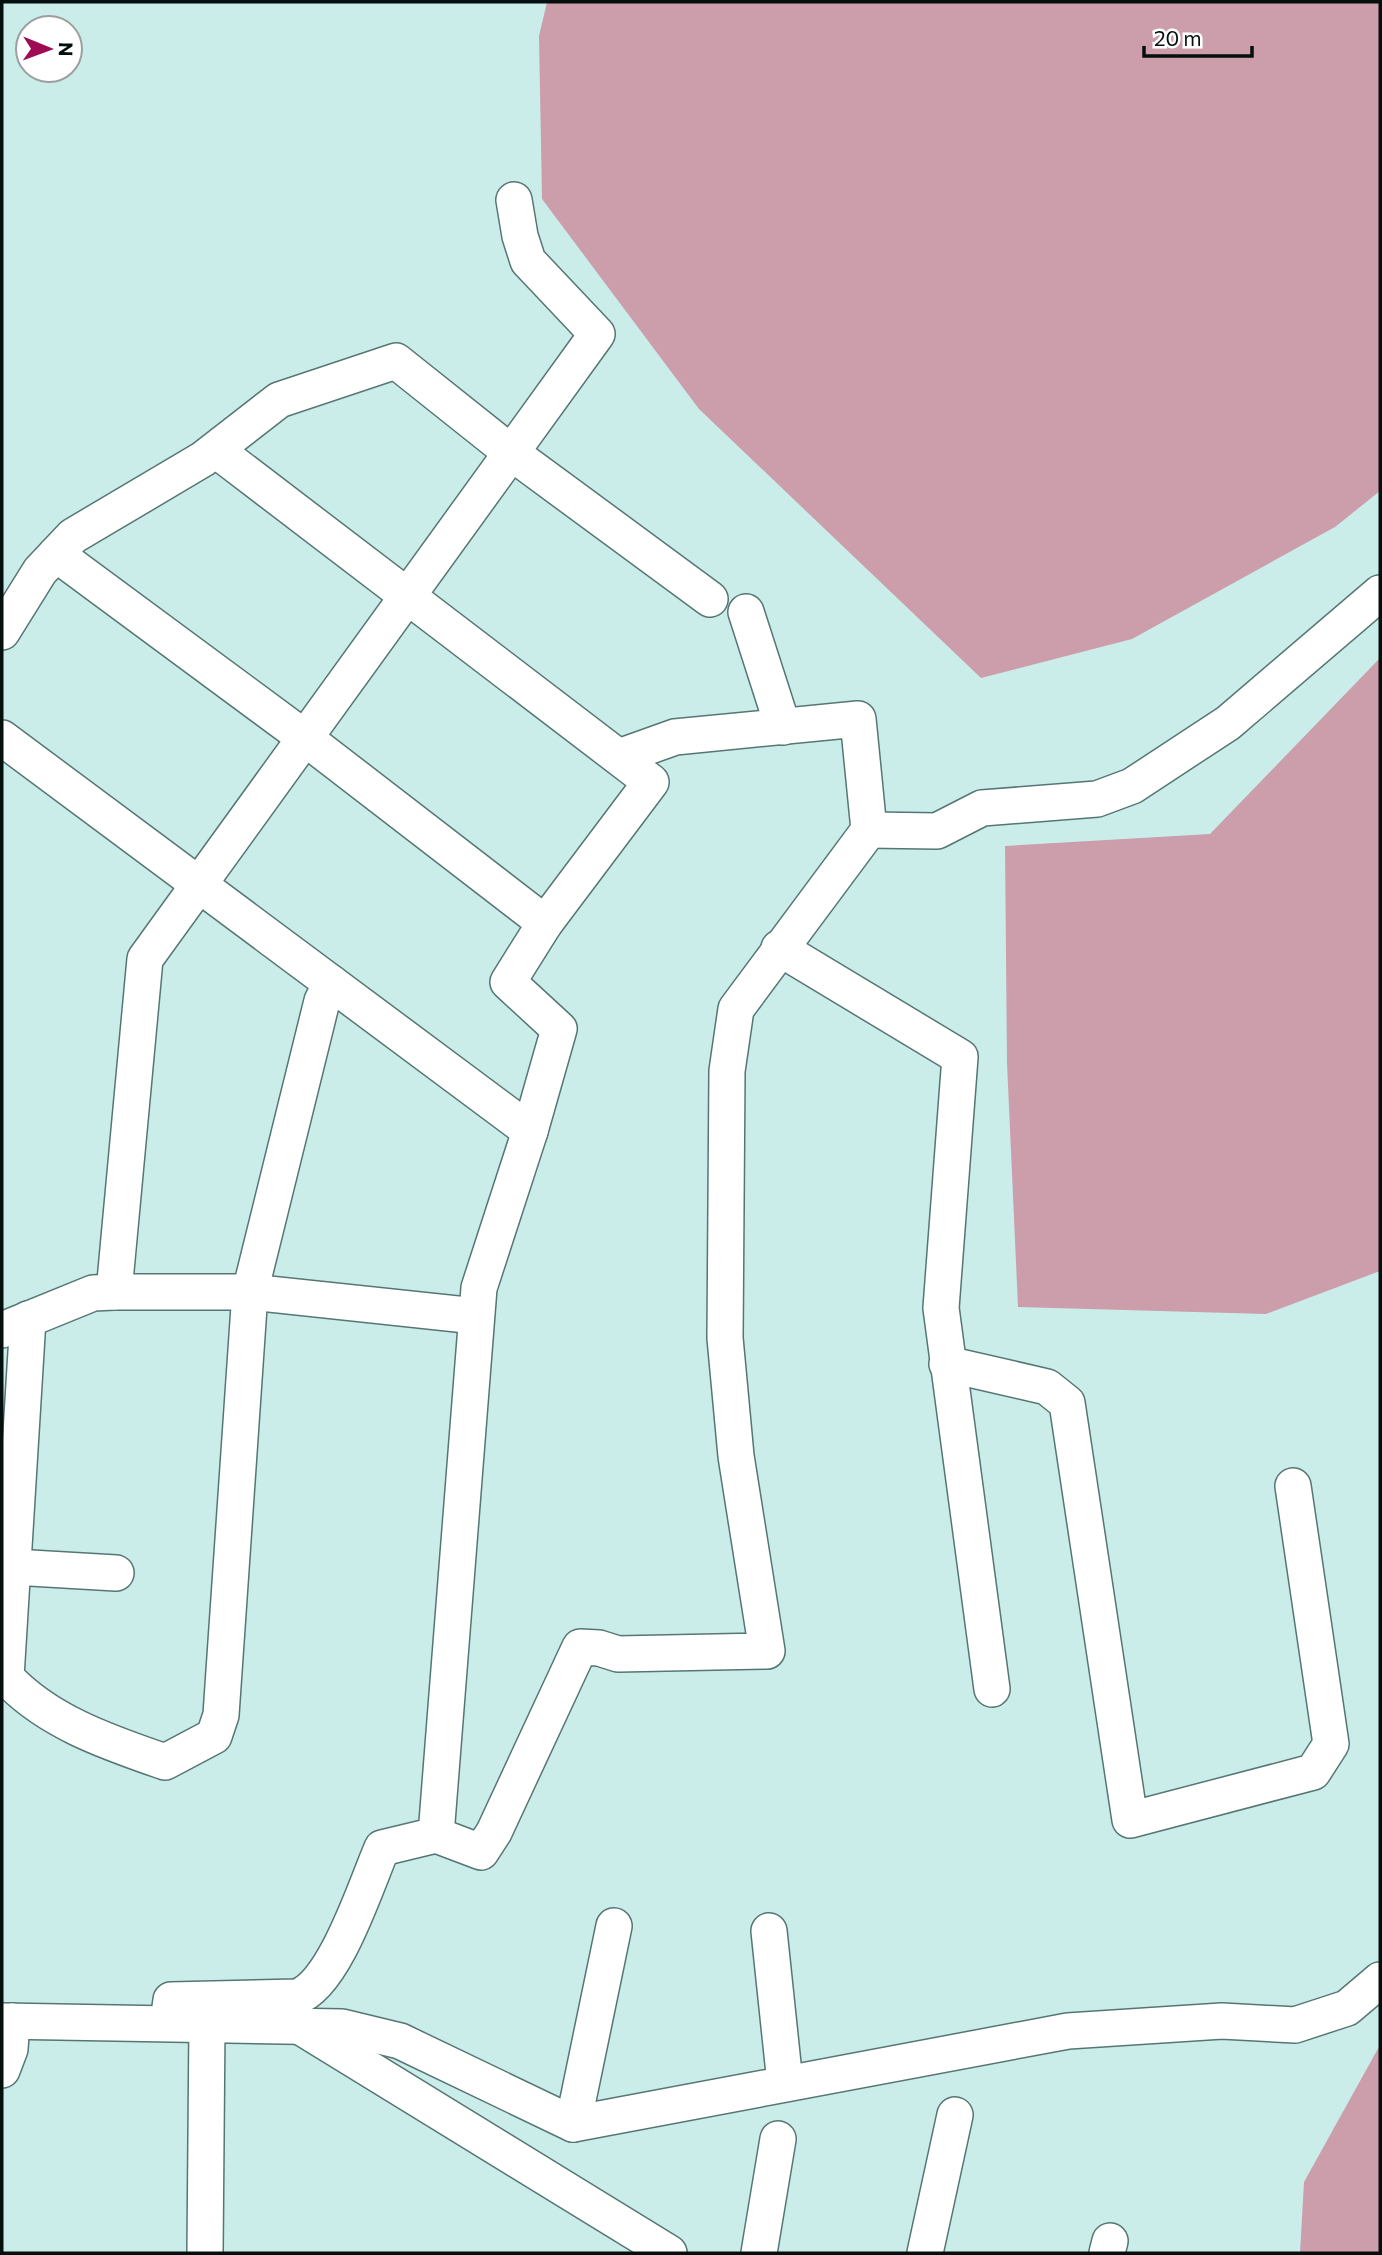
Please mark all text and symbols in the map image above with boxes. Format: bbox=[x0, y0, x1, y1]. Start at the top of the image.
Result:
north arrow bbox=[14, 14, 84, 84]
scale bar bbox=[1144, 14, 1252, 58]
text: 20 m bbox=[1154, 25, 1202, 50]
text: N bbox=[55, 42, 78, 57]

